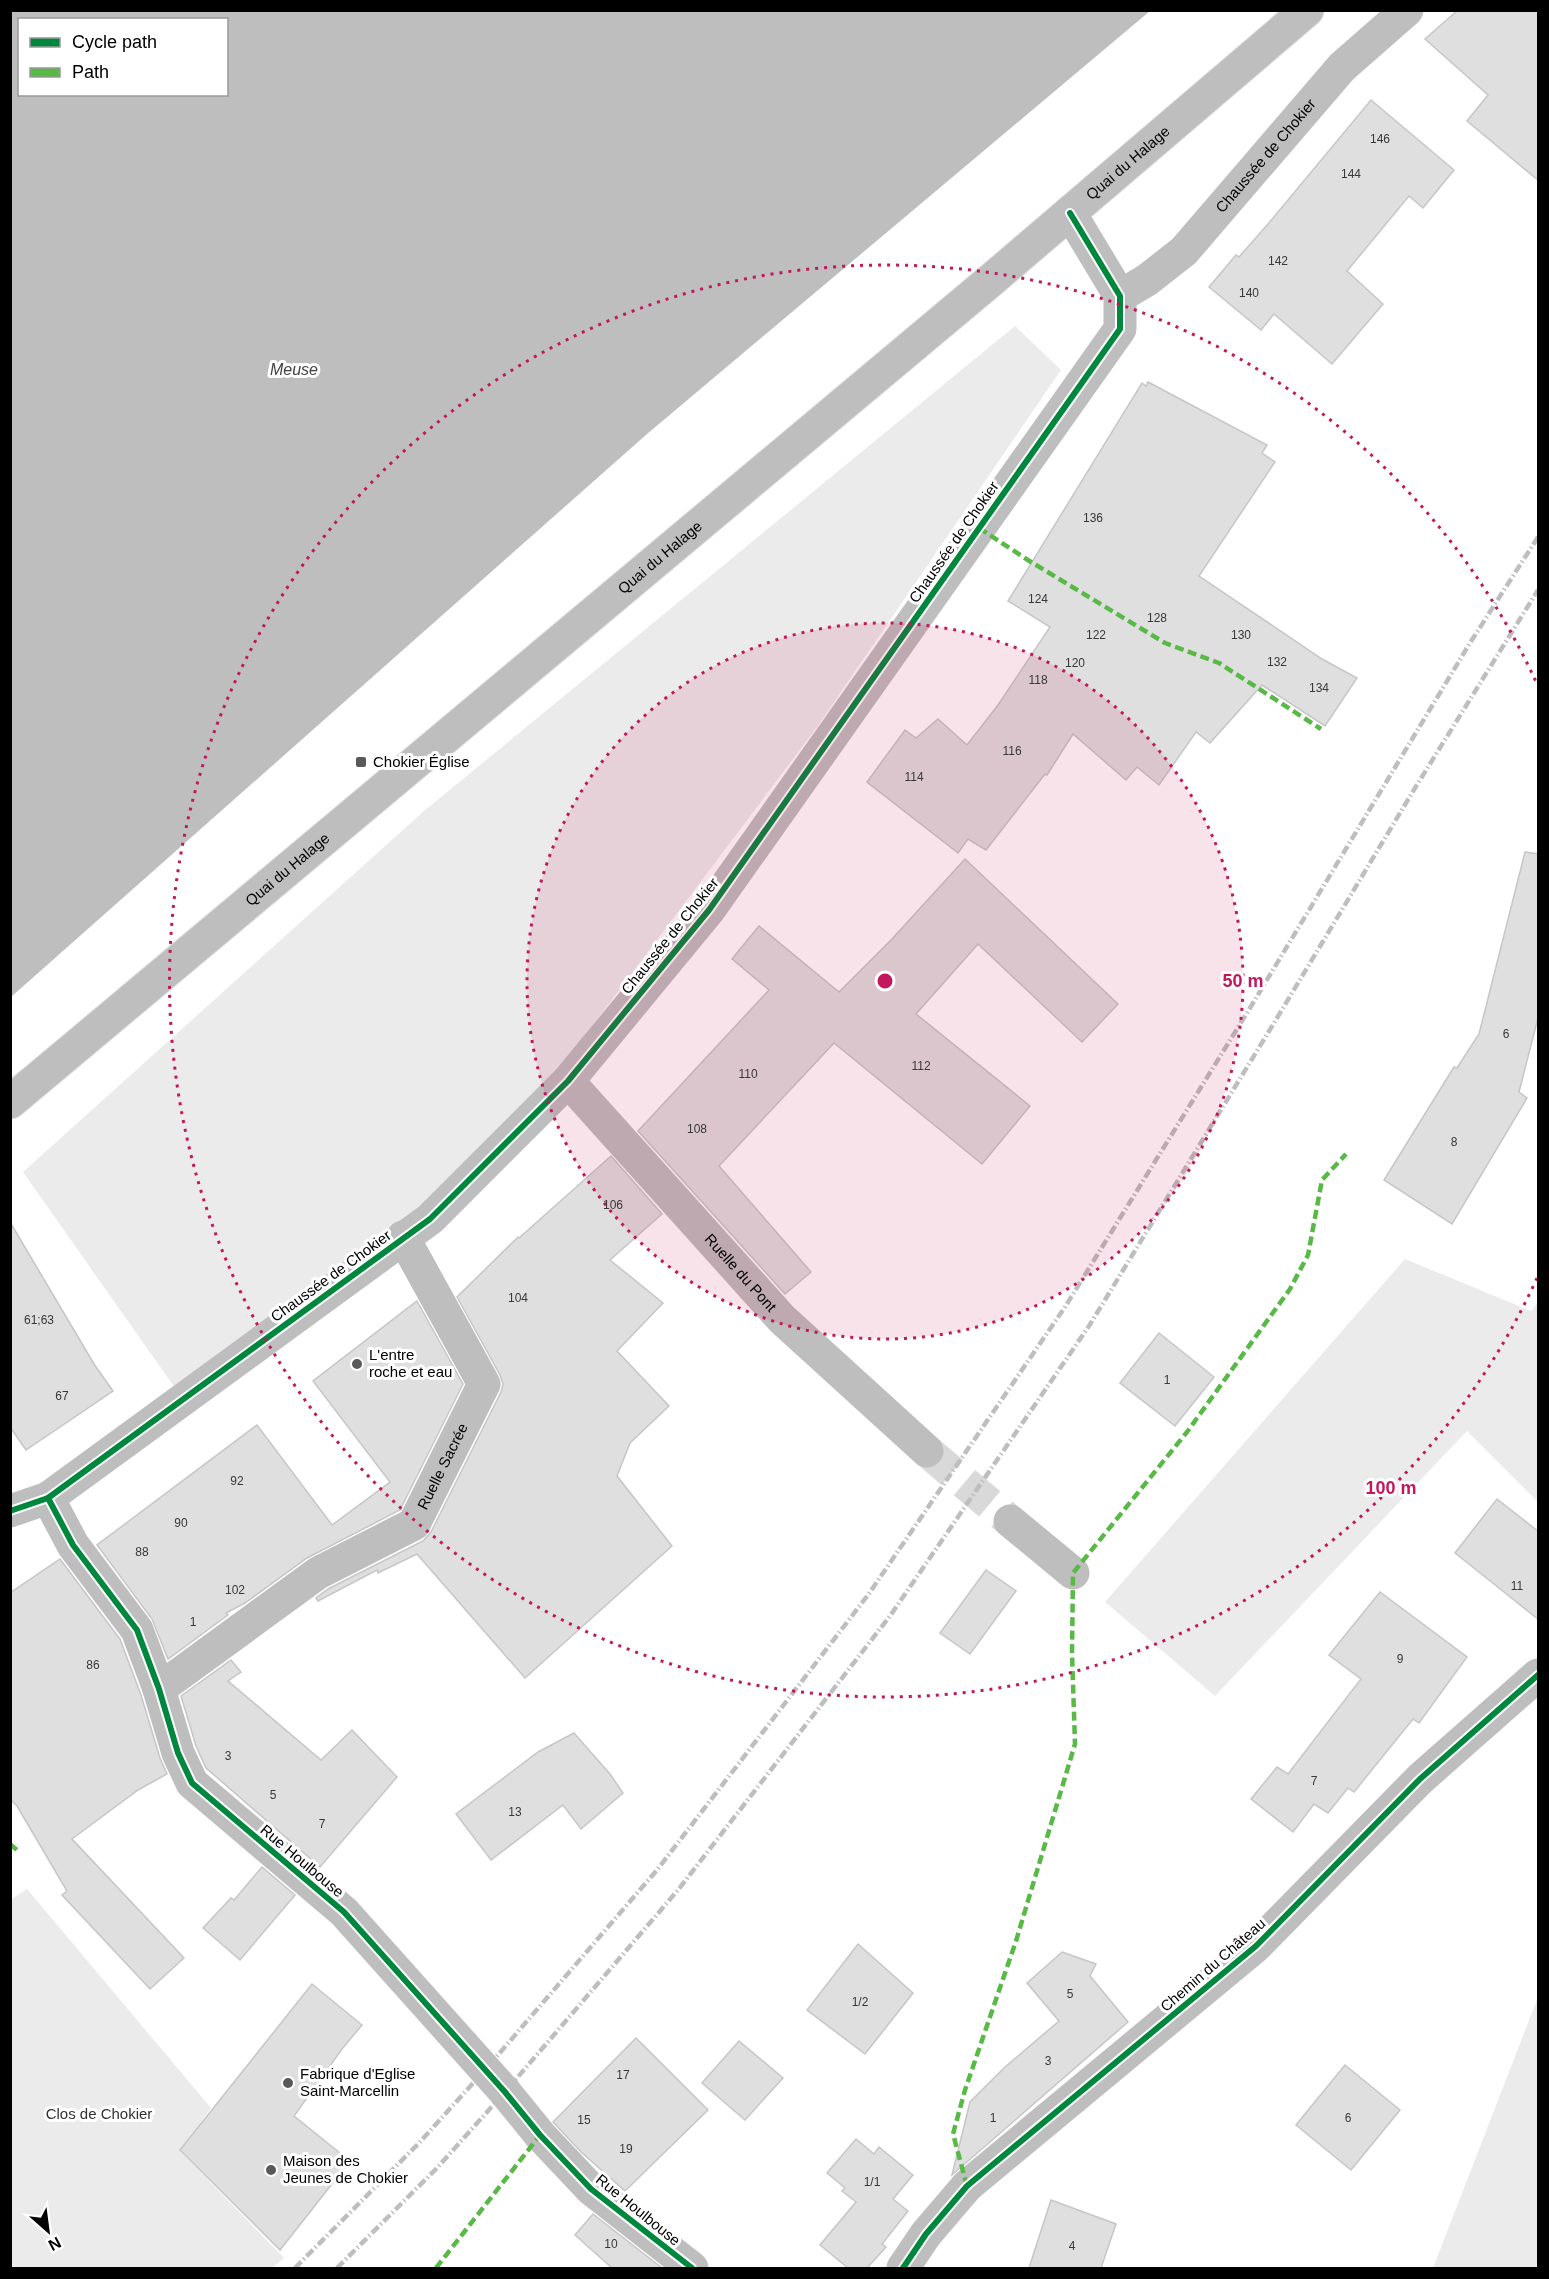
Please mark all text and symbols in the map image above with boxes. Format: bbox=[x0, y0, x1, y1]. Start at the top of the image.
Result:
legend bbox=[18, 18, 228, 96]
text: Cycle path bbox=[72, 32, 157, 52]
text: Path bbox=[72, 62, 109, 82]
street label: Chaussée de Chokier bbox=[1212, 95, 1319, 216]
street label: Quai du Halage bbox=[1083, 122, 1173, 203]
house number: 146 bbox=[1370, 132, 1390, 146]
house number: 144 bbox=[1341, 167, 1361, 181]
house number: 142 bbox=[1268, 254, 1288, 268]
house number: 140 bbox=[1239, 286, 1259, 300]
water label: Meuse bbox=[270, 361, 318, 378]
street label: Chaussée de Chokier bbox=[905, 478, 1002, 606]
house number: 136 bbox=[1083, 511, 1103, 525]
street label: Quai du Halage bbox=[614, 517, 705, 597]
house number: 124 bbox=[1028, 592, 1048, 606]
house number: 128 bbox=[1147, 611, 1167, 625]
house number: 122 bbox=[1086, 628, 1106, 642]
house number: 130 bbox=[1231, 628, 1251, 642]
house number: 132 bbox=[1267, 655, 1287, 669]
house number: 120 bbox=[1065, 656, 1085, 670]
house number: 118 bbox=[1028, 673, 1048, 687]
house number: 134 bbox=[1309, 681, 1329, 695]
house number: 116 bbox=[1002, 744, 1022, 758]
place label: Chokier Église bbox=[373, 753, 470, 770]
marker: Chokier Église bbox=[354, 755, 368, 769]
house number: 114 bbox=[904, 770, 924, 784]
street label: Quai du Halage bbox=[242, 829, 333, 909]
street label: Chaussée de Chokier bbox=[618, 874, 722, 997]
centre of rings bbox=[875, 971, 895, 991]
text: 50 m bbox=[1222, 971, 1264, 991]
house number: 6 bbox=[1503, 1027, 1510, 1041]
house number: 112 bbox=[911, 1059, 931, 1073]
house number: 110 bbox=[738, 1067, 758, 1081]
house number: 108 bbox=[687, 1122, 707, 1136]
house number: 8 bbox=[1451, 1135, 1458, 1149]
house number: 106 bbox=[603, 1198, 623, 1212]
street label: Chaussée de Chokier bbox=[267, 1226, 394, 1325]
street label: Ruelle du Pont bbox=[702, 1230, 781, 1315]
house number: 104 bbox=[508, 1291, 528, 1305]
house number: 61;63 bbox=[24, 1313, 54, 1327]
place label: L'entre roche et eau bbox=[369, 1346, 452, 1380]
marker: L'entre roche et eau bbox=[350, 1357, 364, 1371]
house number: 1 bbox=[1164, 1373, 1171, 1387]
house number: 67 bbox=[55, 1389, 69, 1403]
street label: Ruelle Sacrée bbox=[414, 1420, 471, 1512]
house number: 92 bbox=[230, 1474, 244, 1488]
text: 100 m bbox=[1365, 1478, 1417, 1498]
house number: 90 bbox=[174, 1516, 188, 1530]
house number: 88 bbox=[135, 1545, 149, 1559]
house number: 11 bbox=[1511, 1579, 1524, 1593]
house number: 102 bbox=[225, 1583, 245, 1597]
house number: 1 bbox=[190, 1615, 197, 1629]
house number: 9 bbox=[1397, 1652, 1404, 1666]
house number: 86 bbox=[86, 1658, 100, 1672]
house number: 3 bbox=[225, 1749, 232, 1763]
house number: 7 bbox=[1311, 1774, 1318, 1788]
house number: 5 bbox=[270, 1788, 277, 1802]
house number: 13 bbox=[508, 1805, 522, 1819]
house number: 7 bbox=[319, 1817, 326, 1831]
street label: Rue Houlbouse bbox=[257, 1821, 347, 1900]
street label: Chemin du Château bbox=[1157, 1914, 1269, 2015]
house number: 5 bbox=[1067, 1987, 1074, 2001]
house number: 1/2 bbox=[852, 1995, 869, 2009]
house number: 3 bbox=[1045, 2054, 1052, 2068]
place label: Fabrique d'Eglise Saint-Marcellin bbox=[300, 2065, 415, 2099]
house number: 17 bbox=[616, 2068, 630, 2082]
marker: Fabrique d'Eglise Saint-Marcellin bbox=[281, 2076, 295, 2090]
park label: Clos de Chokier bbox=[46, 2105, 152, 2122]
house number: 1 bbox=[990, 2111, 997, 2125]
house number: 6 bbox=[1345, 2111, 1352, 2125]
house number: 15 bbox=[577, 2113, 591, 2127]
house number: 19 bbox=[619, 2142, 633, 2156]
place label: Maison des Jeunes de Chokier bbox=[283, 2152, 408, 2186]
marker: Maison des Jeunes de Chokier bbox=[264, 2163, 278, 2177]
street label: Rue Houlbouse bbox=[593, 2170, 684, 2249]
house number: 1/1 bbox=[864, 2175, 881, 2189]
north arrow bbox=[18, 2201, 78, 2261]
text: N bbox=[46, 2234, 64, 2254]
house number: 10 bbox=[604, 2237, 618, 2251]
house number: 4 bbox=[1069, 2239, 1076, 2253]

